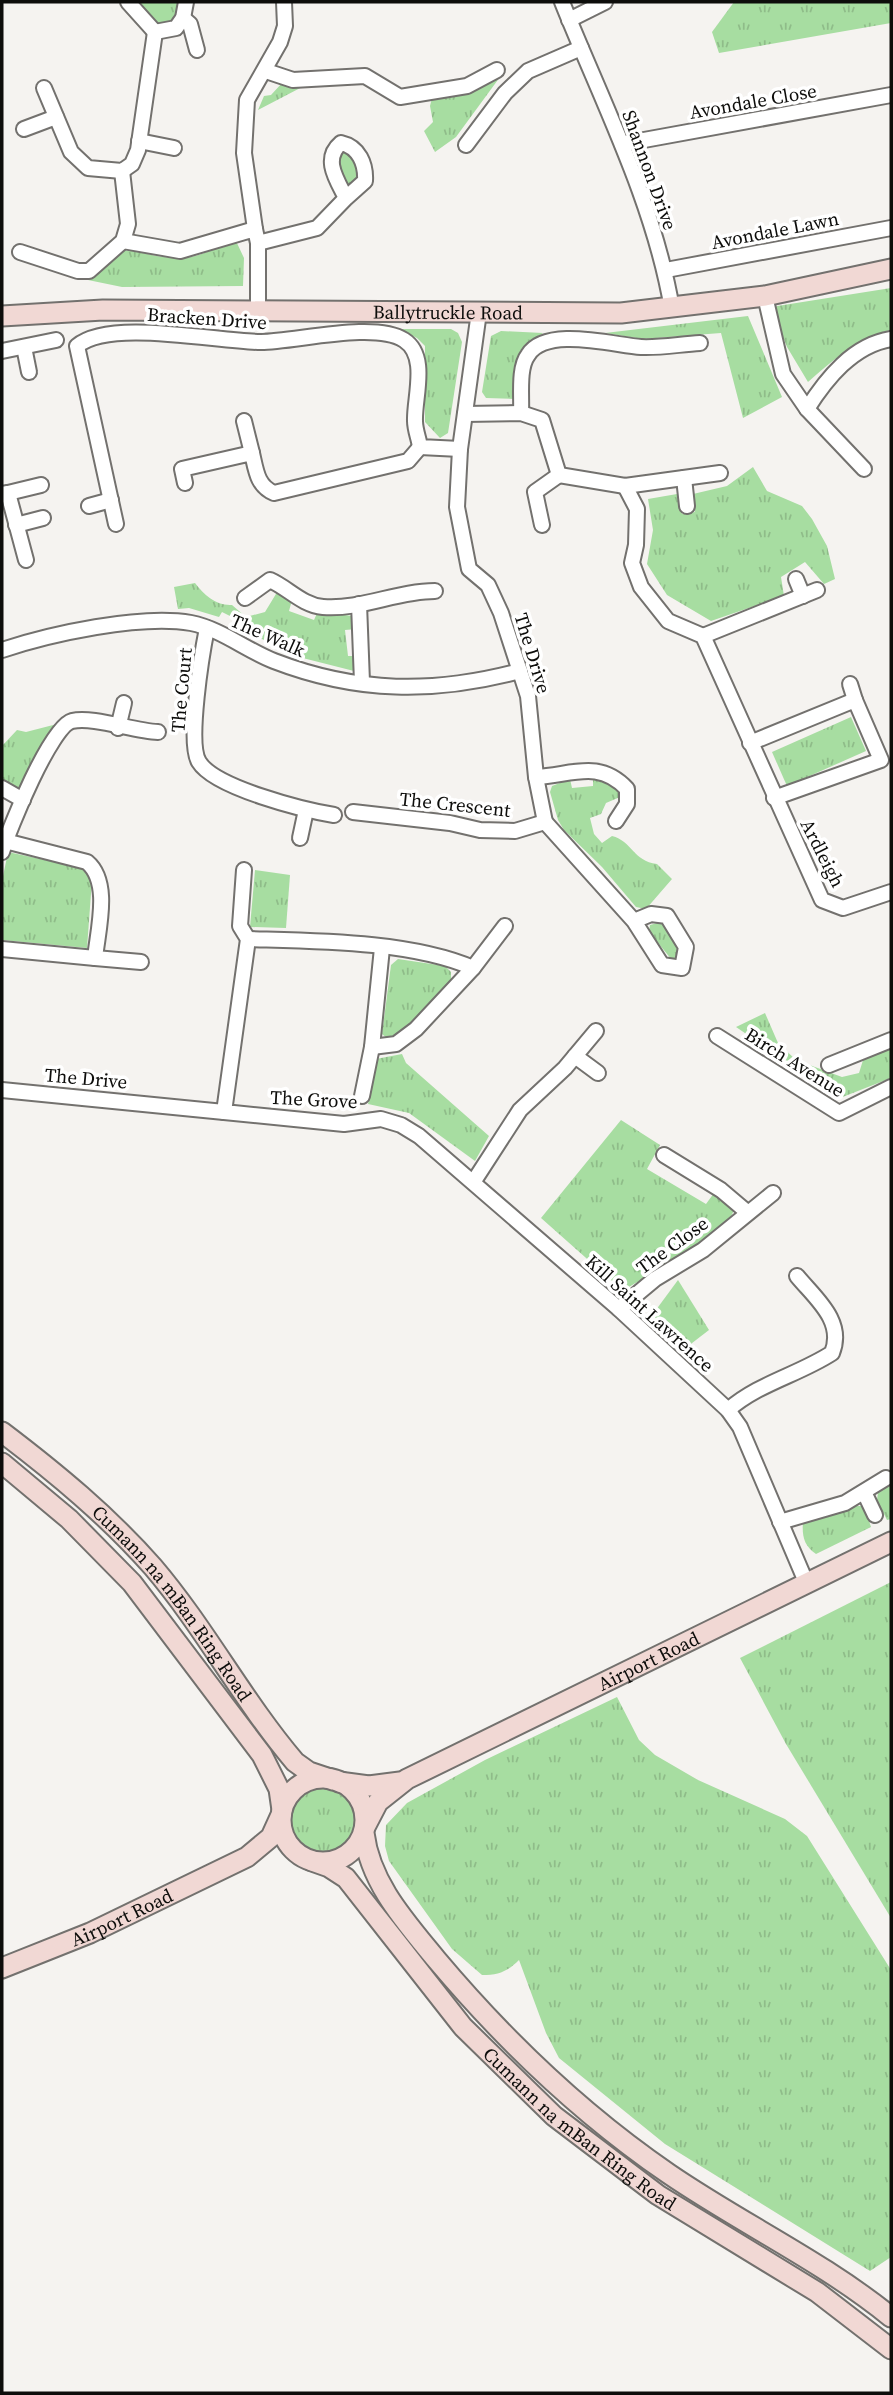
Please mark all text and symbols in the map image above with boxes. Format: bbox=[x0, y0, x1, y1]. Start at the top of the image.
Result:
street label: Avondale Close bbox=[687, 77, 819, 125]
street label: Shannon Drive bbox=[616, 106, 684, 234]
street label: Avondale Lawn bbox=[709, 205, 841, 255]
street label: Ballytruckle Road bbox=[373, 299, 523, 325]
street label: Bracken Drive bbox=[146, 301, 268, 335]
street label: The Walk bbox=[227, 607, 310, 663]
street label: The Drive bbox=[508, 610, 558, 696]
street label: The Court bbox=[164, 646, 198, 733]
street label: The Crescent bbox=[398, 785, 513, 823]
street label: Ardleigh bbox=[795, 814, 851, 892]
street label: Birch Avenue bbox=[740, 1021, 850, 1103]
street label: The Drive bbox=[44, 1061, 128, 1095]
street label: The Grove bbox=[270, 1084, 358, 1114]
street label: The Close bbox=[631, 1210, 713, 1280]
street label: Kill Saint Lawrence bbox=[580, 1248, 720, 1378]
street label: Cumann na mBan Ring Road bbox=[87, 1499, 258, 1706]
street label: Airport Road bbox=[593, 1625, 704, 1697]
street label: Airport Road bbox=[67, 1882, 177, 1952]
street label: Cumann na mBan Ring Road bbox=[478, 2041, 682, 2216]

